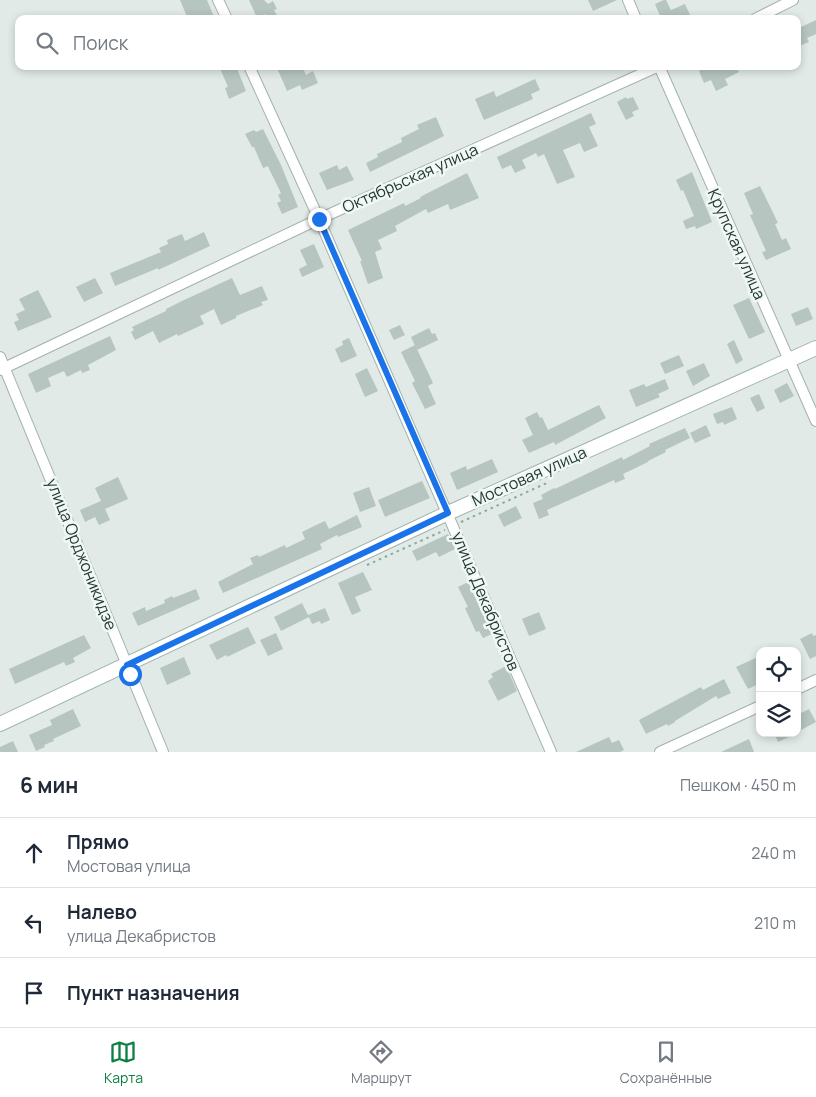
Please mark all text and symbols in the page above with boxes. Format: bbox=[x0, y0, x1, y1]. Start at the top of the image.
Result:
search box bbox=[15, 15, 801, 70]
icon: search bbox=[33, 29, 61, 57]
text: Поиск bbox=[73, 30, 128, 56]
street label: Октябрьская улица bbox=[339, 138, 481, 218]
street label: Крупская улица bbox=[703, 185, 771, 303]
route end bbox=[308, 208, 331, 231]
street label: Мостовая улица bbox=[468, 441, 590, 511]
street label: улица Орджоникидзе bbox=[41, 475, 123, 633]
street label: улица Декабристов bbox=[447, 528, 525, 674]
map controls bbox=[756, 647, 801, 737]
button: locate bbox=[756, 647, 801, 692]
route start bbox=[119, 663, 142, 686]
button: layers bbox=[756, 692, 801, 737]
text: 6 мин bbox=[20, 771, 78, 799]
text: Пешком · 450 m bbox=[680, 774, 796, 796]
text: Прямо bbox=[67, 829, 129, 855]
icon: ahead bbox=[20, 839, 48, 867]
text: 240 m bbox=[751, 842, 796, 864]
text: Мостовая улица bbox=[67, 855, 191, 877]
text: Налево bbox=[67, 899, 137, 925]
icon: left bbox=[20, 909, 48, 937]
text: 210 m bbox=[754, 912, 796, 934]
text: улица Декабристов bbox=[67, 925, 216, 947]
icon: arrive bbox=[20, 979, 48, 1007]
text: Пункт назначения bbox=[67, 980, 240, 1006]
tab: Карта bbox=[104, 1038, 143, 1087]
tab: Маршрут bbox=[351, 1038, 412, 1087]
tab: Сохранённые bbox=[620, 1038, 712, 1087]

